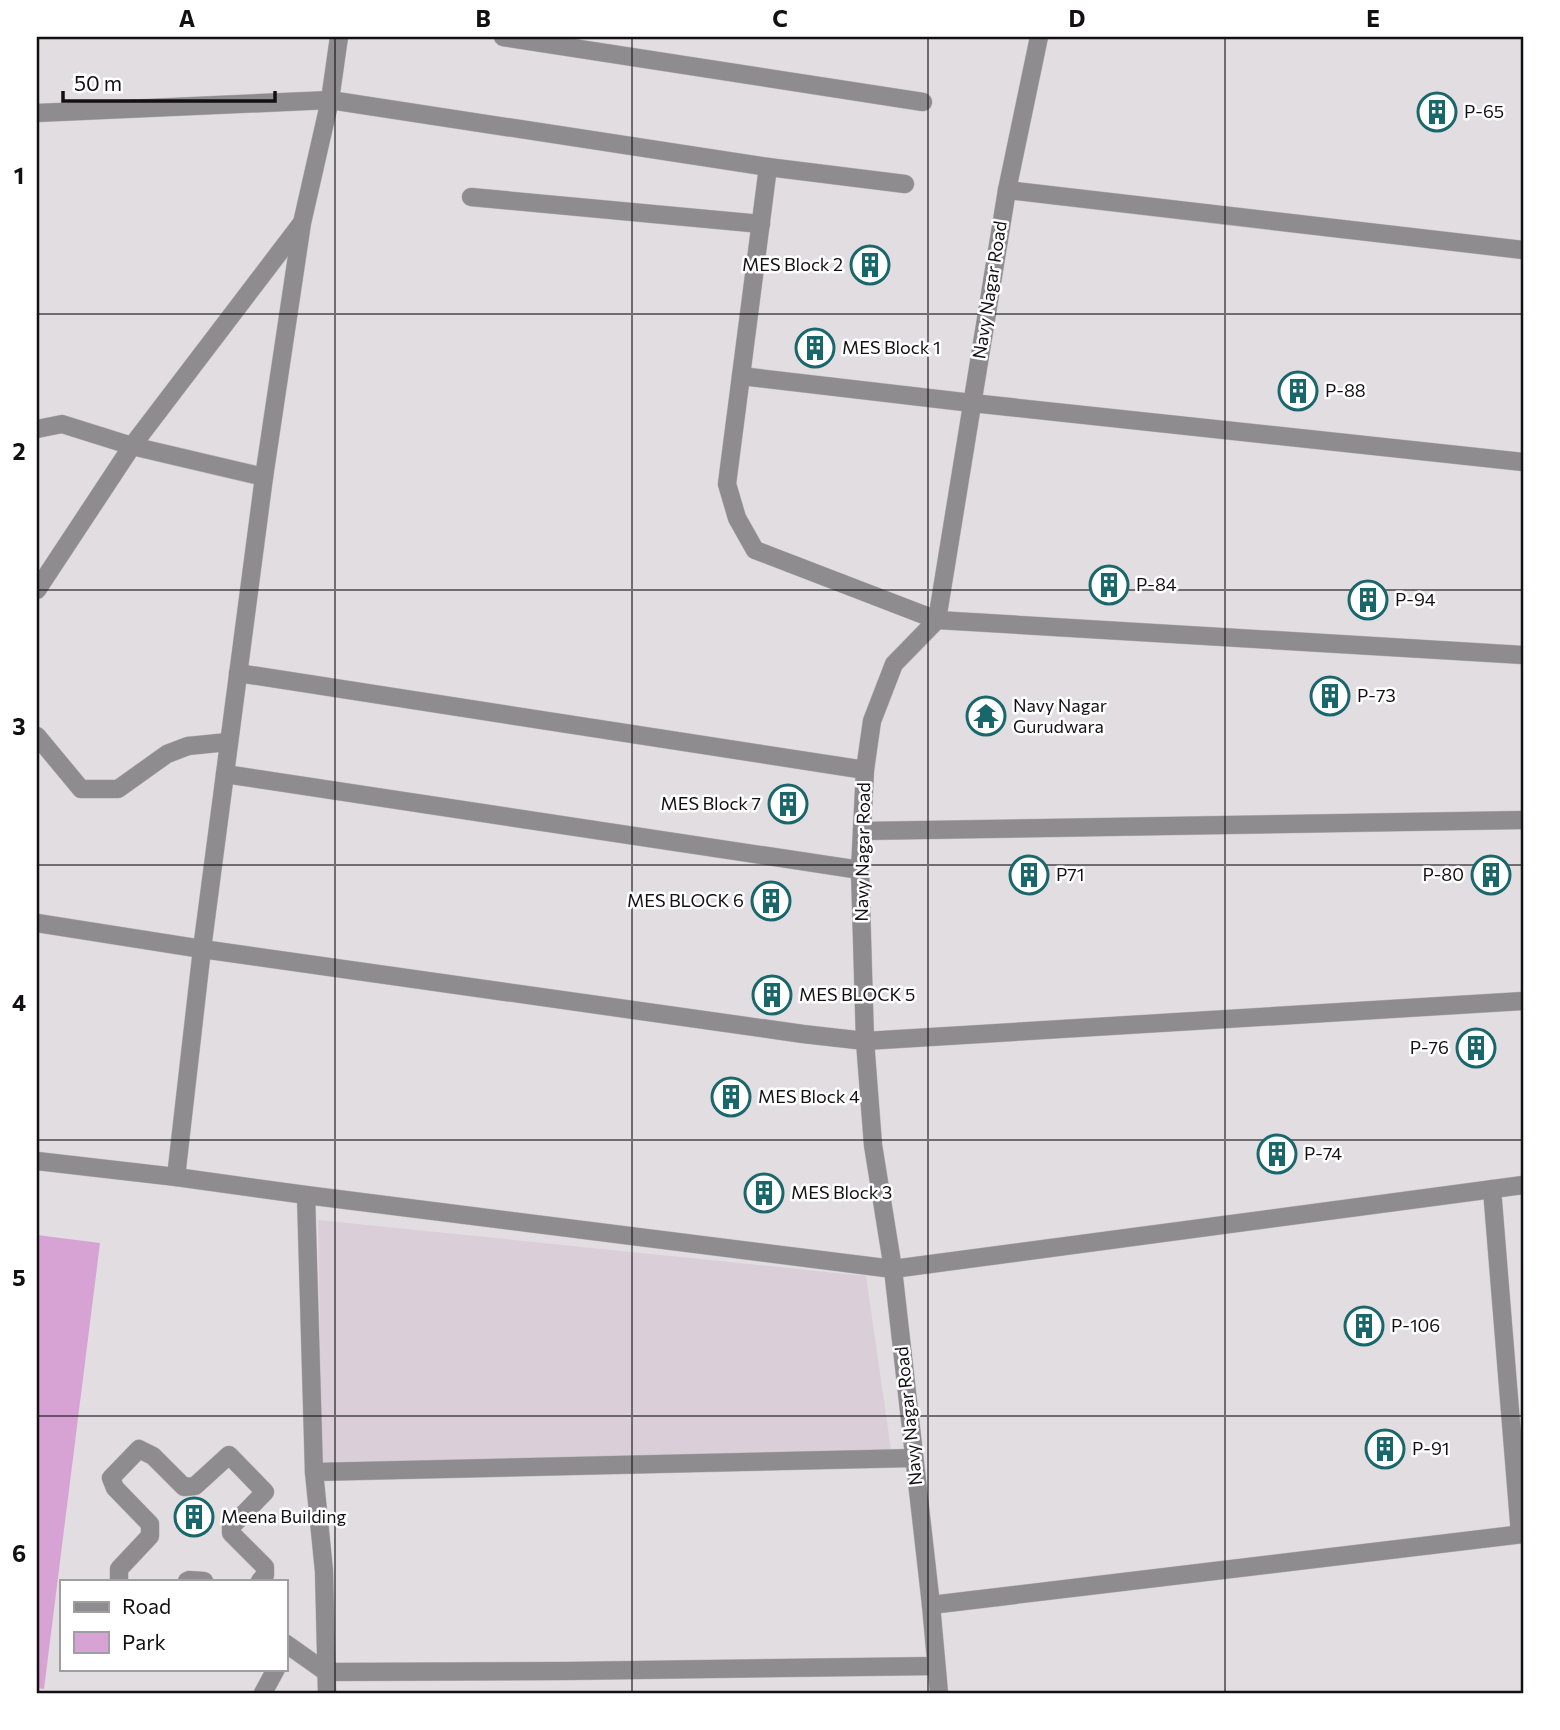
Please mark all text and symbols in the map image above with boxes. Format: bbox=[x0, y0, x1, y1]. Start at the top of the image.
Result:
text: A bbox=[179, 4, 196, 32]
text: B bbox=[475, 4, 491, 32]
text: C bbox=[772, 4, 788, 32]
text: D bbox=[1069, 4, 1086, 32]
text: E bbox=[1366, 4, 1380, 32]
scale bar bbox=[63, 60, 275, 104]
text: 50 m bbox=[74, 70, 122, 95]
building icon: P-65 bbox=[1416, 91, 1458, 133]
place label: P-65 bbox=[1464, 100, 1504, 122]
text: 1 bbox=[14, 161, 24, 189]
street label: Navy Nagar Road bbox=[967, 219, 1011, 360]
building icon: MES Block 2 bbox=[849, 244, 891, 286]
place label: MES Block 2 bbox=[742, 253, 843, 275]
building icon: MES Block 1 bbox=[794, 327, 836, 369]
place label: MES Block 1 bbox=[842, 336, 941, 358]
building icon: P-88 bbox=[1277, 370, 1319, 412]
place label: P-88 bbox=[1325, 379, 1366, 401]
text: 2 bbox=[12, 437, 26, 465]
building icon: P-84 bbox=[1088, 564, 1130, 606]
place label: P-84 bbox=[1136, 573, 1177, 595]
building icon: P-94 bbox=[1347, 579, 1389, 621]
place label: P-94 bbox=[1395, 588, 1436, 610]
building icon: P-73 bbox=[1309, 675, 1351, 717]
place label: P-73 bbox=[1357, 684, 1396, 706]
place label: Navy Nagar Gurudwara bbox=[1013, 694, 1107, 737]
temple icon: Navy Nagar Gurudwara bbox=[965, 695, 1007, 737]
text: 3 bbox=[12, 712, 26, 740]
street label: Navy Nagar Road bbox=[850, 782, 874, 922]
building icon: MES Block 7 bbox=[767, 783, 809, 825]
place label: MES Block 7 bbox=[661, 792, 761, 814]
building icon: P71 bbox=[1008, 854, 1050, 896]
building icon: P-80 bbox=[1470, 854, 1512, 896]
place label: P71 bbox=[1056, 863, 1085, 885]
place label: P-80 bbox=[1422, 863, 1464, 885]
building icon: MES BLOCK 6 bbox=[750, 880, 792, 922]
place label: MES BLOCK 6 bbox=[627, 889, 744, 911]
building icon: MES BLOCK 5 bbox=[751, 974, 793, 1016]
place label: MES BLOCK 5 bbox=[799, 983, 915, 1005]
text: 4 bbox=[12, 988, 26, 1016]
building icon: P-76 bbox=[1455, 1027, 1497, 1069]
place label: P-76 bbox=[1410, 1036, 1449, 1058]
building icon: MES Block 4 bbox=[710, 1076, 752, 1118]
place label: MES Block 4 bbox=[758, 1085, 860, 1107]
building icon: P-74 bbox=[1256, 1133, 1298, 1175]
place label: P-74 bbox=[1304, 1142, 1342, 1164]
building icon: MES Block 3 bbox=[743, 1172, 785, 1214]
place label: MES Block 3 bbox=[791, 1181, 892, 1203]
text: 5 bbox=[12, 1263, 26, 1291]
building icon: P-106 bbox=[1343, 1305, 1385, 1347]
place label: P-106 bbox=[1391, 1314, 1440, 1336]
street label: Navy Nagar Road bbox=[890, 1346, 926, 1487]
building icon: P-91 bbox=[1364, 1428, 1406, 1470]
place label: P-91 bbox=[1412, 1437, 1450, 1459]
building icon: Meena Building bbox=[173, 1496, 215, 1538]
place label: Meena Building bbox=[221, 1505, 347, 1527]
text: 6 bbox=[12, 1539, 26, 1567]
legend bbox=[60, 1580, 287, 1670]
text: Road bbox=[122, 1593, 171, 1618]
text: Park bbox=[122, 1629, 166, 1654]

